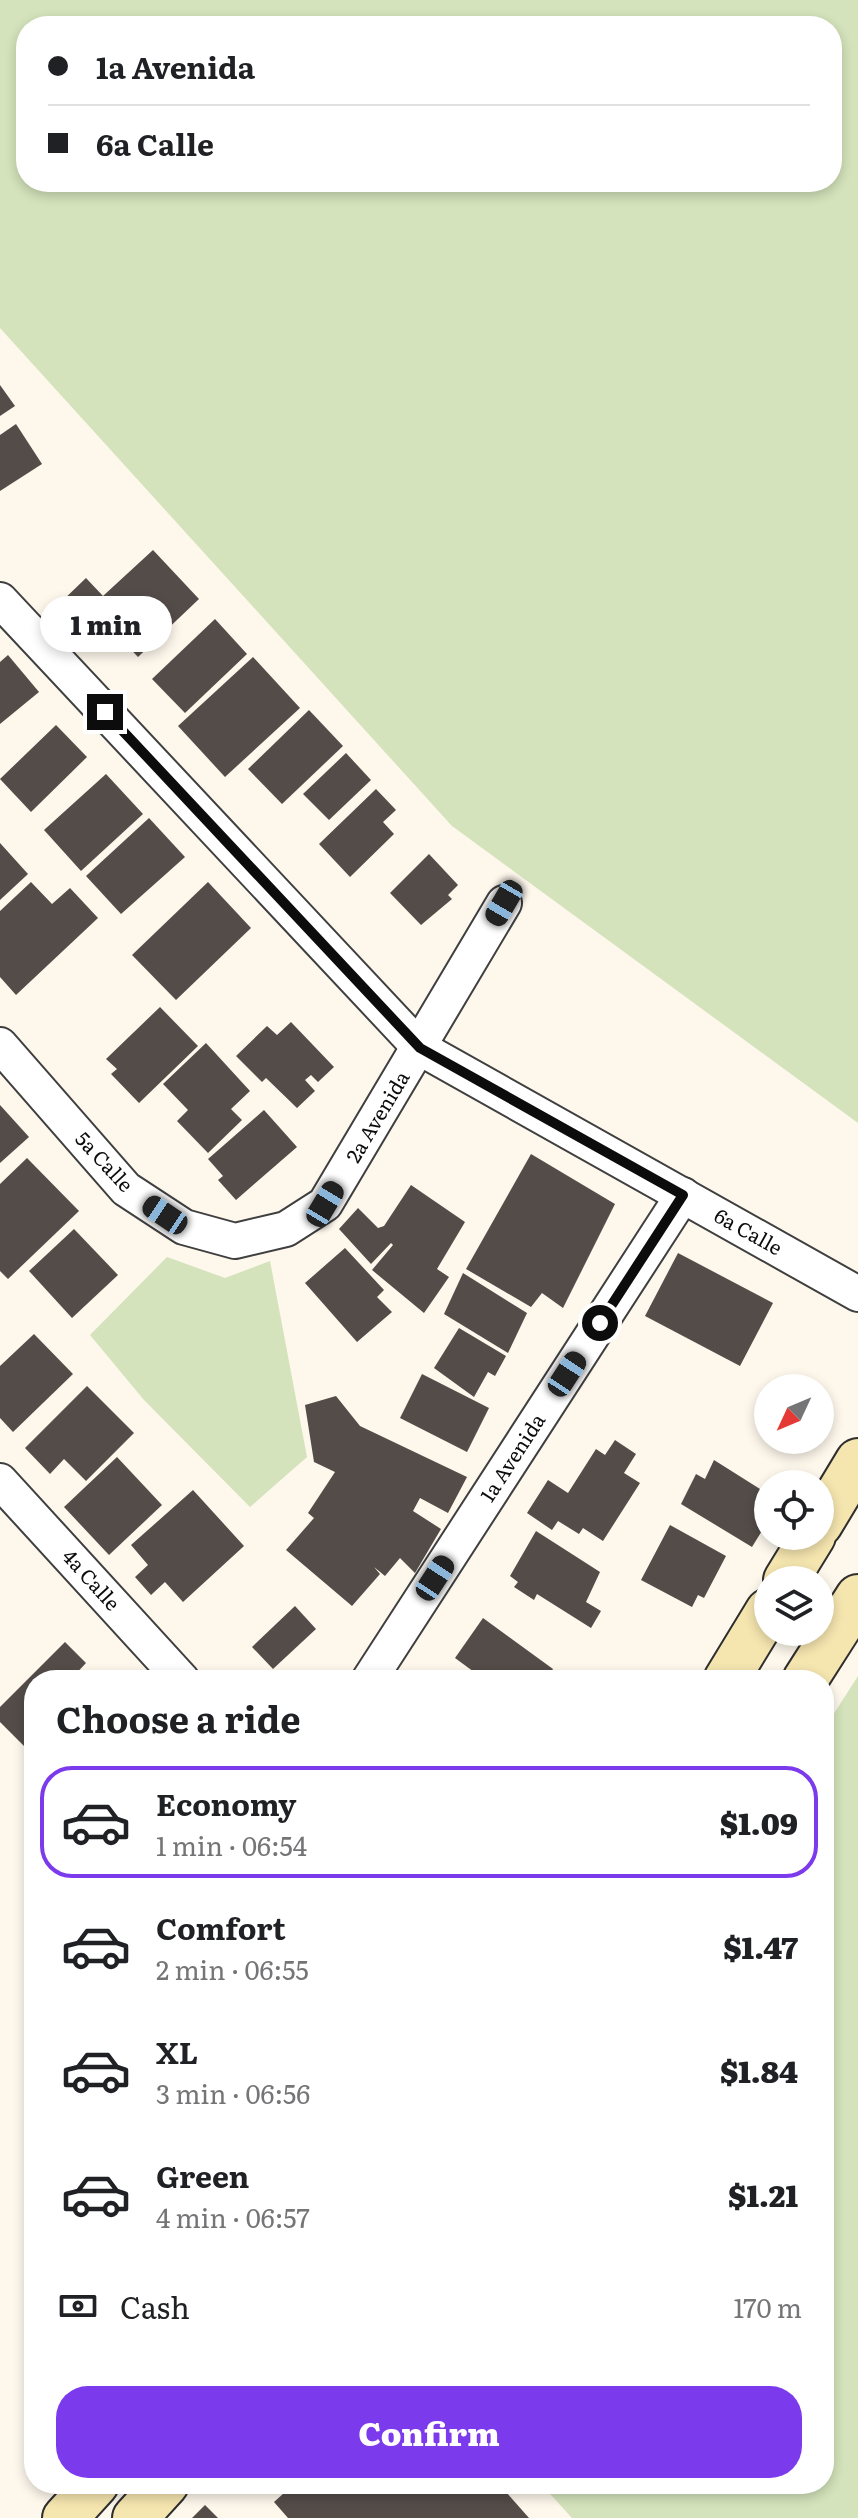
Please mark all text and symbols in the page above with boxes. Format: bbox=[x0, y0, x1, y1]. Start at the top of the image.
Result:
text: 1a Avenida bbox=[96, 44, 255, 88]
text: 6a Calle bbox=[96, 121, 214, 165]
callout: 1 min bbox=[39, 596, 171, 652]
text: 1 min bbox=[71, 604, 141, 643]
route end bbox=[87, 694, 123, 730]
car bbox=[482, 876, 526, 930]
street label: 2a Avenida bbox=[337, 1064, 416, 1168]
street label: 5a Calle bbox=[70, 1124, 141, 1198]
car bbox=[302, 1177, 348, 1231]
car bbox=[138, 1192, 192, 1238]
street label: 6a Calle bbox=[709, 1199, 788, 1261]
route start bbox=[582, 1305, 618, 1341]
car bbox=[544, 1347, 590, 1401]
north arrow bbox=[754, 1374, 834, 1454]
map controls bbox=[754, 1374, 834, 1646]
street label: 1a Avenida bbox=[471, 1407, 551, 1507]
button: locate bbox=[754, 1470, 834, 1550]
street label: 4a Calle bbox=[57, 1541, 128, 1616]
car bbox=[412, 1551, 458, 1605]
button: layers bbox=[754, 1566, 834, 1646]
text: Choose a ride bbox=[56, 1691, 301, 1744]
text: Economy bbox=[156, 1781, 296, 1825]
icon: car bbox=[60, 1786, 132, 1858]
text: $1.09 bbox=[720, 1800, 798, 1844]
text: 1 min · 06:54 bbox=[156, 1825, 307, 1864]
text: Comfort bbox=[156, 1905, 286, 1949]
icon: car bbox=[60, 1910, 132, 1982]
text: $1.47 bbox=[723, 1924, 798, 1968]
text: 2 min · 06:55 bbox=[156, 1949, 309, 1988]
text: XL bbox=[156, 2029, 198, 2073]
icon: car bbox=[60, 2034, 132, 2106]
text: $1.84 bbox=[720, 2048, 798, 2092]
text: 3 min · 06:56 bbox=[156, 2073, 310, 2112]
text: Green bbox=[156, 2153, 249, 2197]
icon: car bbox=[60, 2158, 132, 2230]
text: $1.21 bbox=[728, 2172, 798, 2216]
text: 4 min · 06:57 bbox=[156, 2197, 310, 2236]
icon: cash bbox=[56, 2284, 100, 2328]
text: Cash bbox=[120, 2284, 190, 2328]
text: 170 m bbox=[734, 2287, 802, 2326]
button: Confirm bbox=[56, 2386, 802, 2478]

